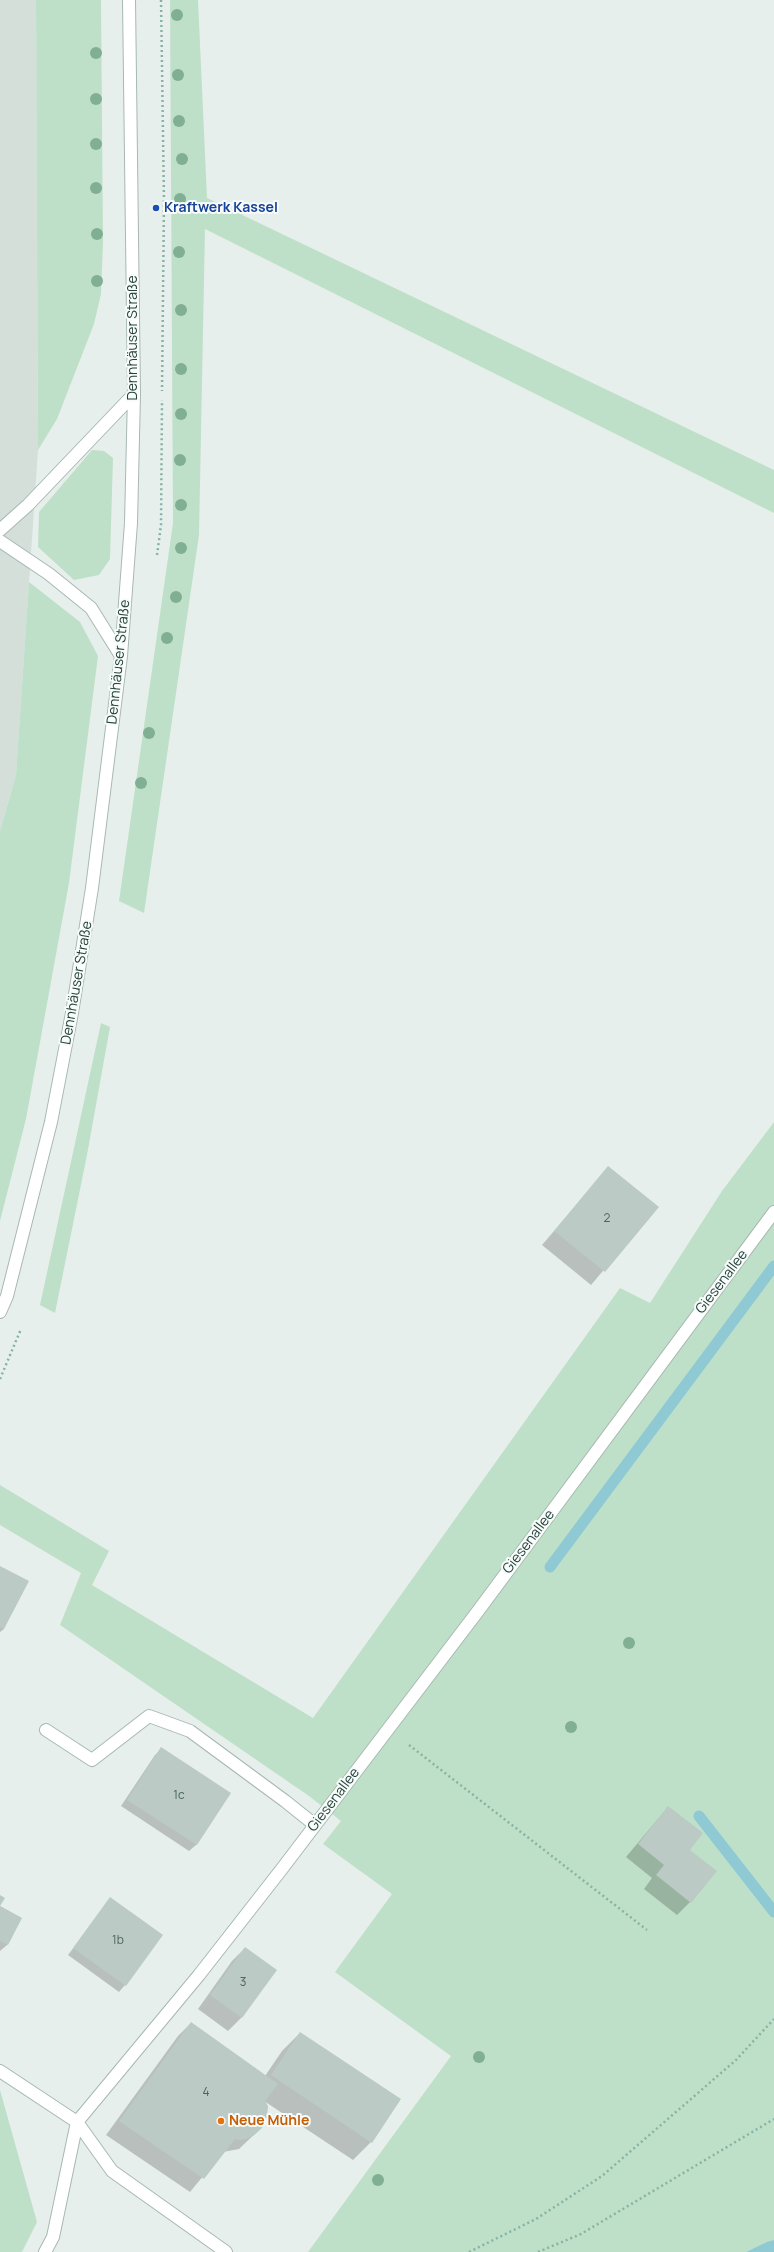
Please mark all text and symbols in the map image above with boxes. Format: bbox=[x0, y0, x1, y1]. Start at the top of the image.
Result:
place label: Kraftwerk Kassel bbox=[164, 200, 278, 216]
marker: Kraftwerk Kassel bbox=[151, 203, 161, 213]
street label: Dennhäuser Straße bbox=[125, 275, 141, 401]
street label: Dennhäuser Straße bbox=[104, 599, 134, 725]
street label: Dennhäuser Straße bbox=[58, 920, 96, 1046]
house number: 2 bbox=[604, 1212, 610, 1226]
street label: Giesenallee bbox=[693, 1247, 751, 1317]
street label: Giesenallee bbox=[500, 1507, 558, 1577]
street label: Giesenallee bbox=[305, 1765, 363, 1835]
house number: 1c bbox=[173, 1789, 185, 1803]
house number: 1b bbox=[112, 1934, 124, 1948]
house number: 3 bbox=[240, 1976, 246, 1990]
house number: 4 bbox=[202, 2086, 210, 2100]
place label: Neue Mühle bbox=[229, 2113, 309, 2129]
marker: Neue Mühle bbox=[216, 2116, 226, 2126]

